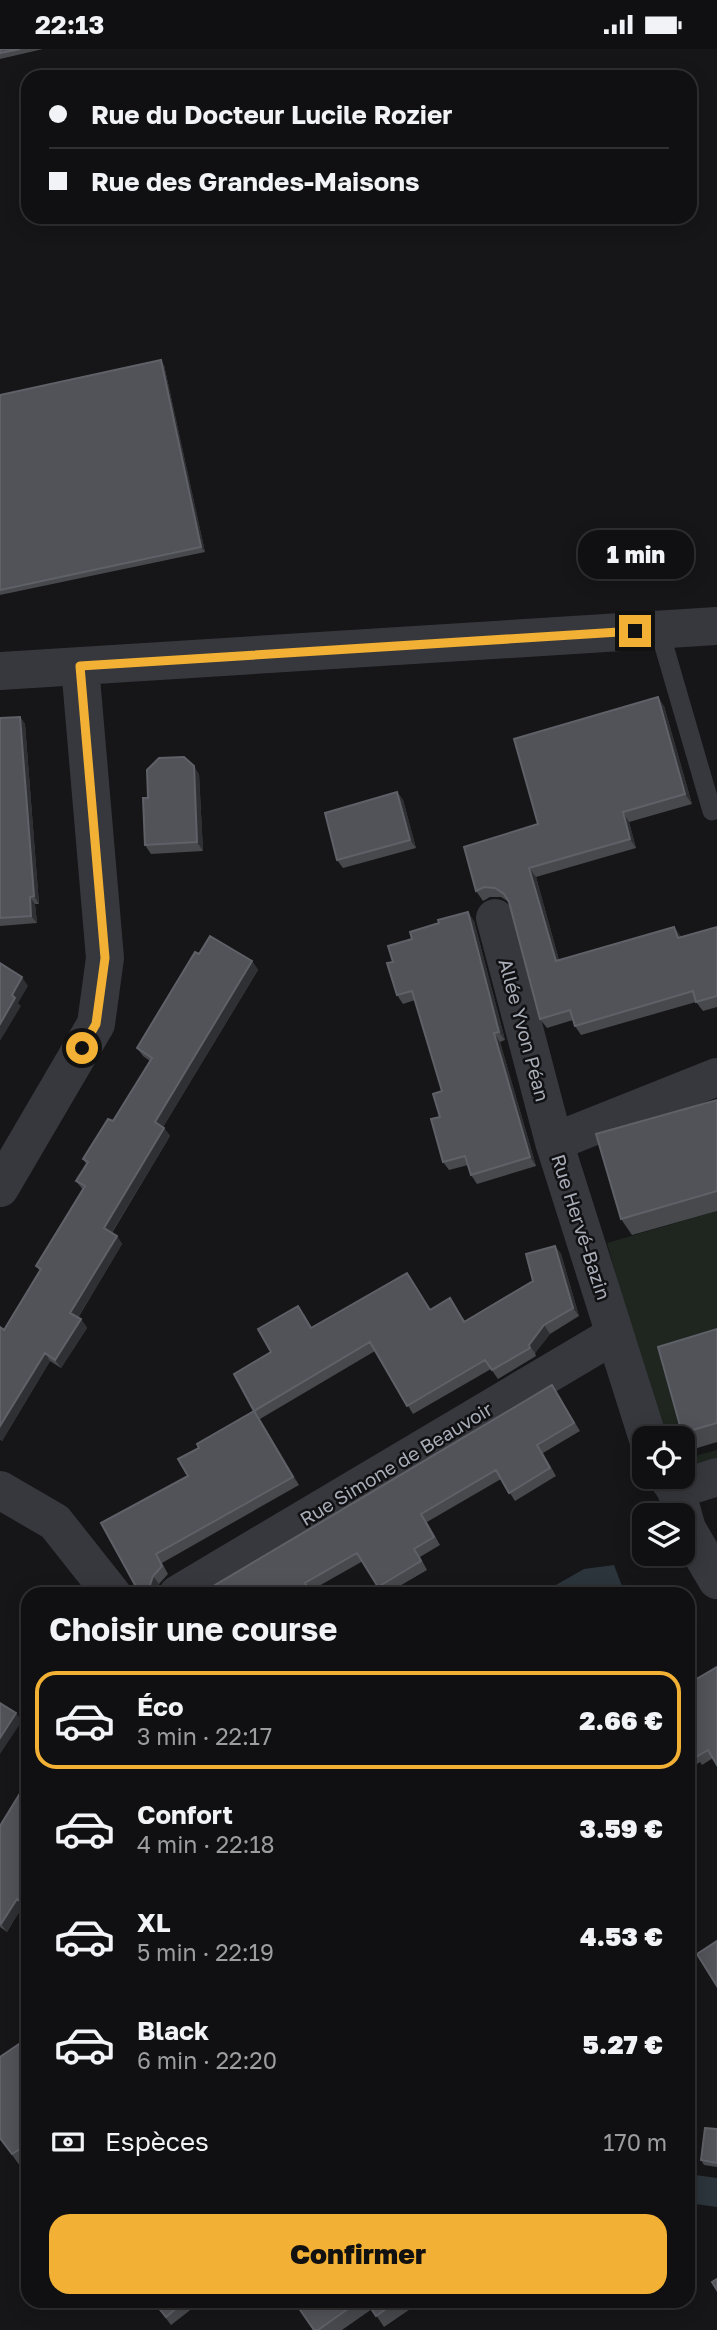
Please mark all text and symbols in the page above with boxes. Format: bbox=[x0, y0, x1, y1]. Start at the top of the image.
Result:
text: 22:13 bbox=[35, 9, 104, 40]
text: Rue du Docteur Lucile Rozier bbox=[91, 99, 452, 130]
text: Rue des Grandes-Maisons bbox=[91, 166, 420, 197]
callout: 1 min bbox=[577, 529, 693, 579]
text: 1 min bbox=[607, 540, 665, 568]
route end bbox=[619, 615, 651, 647]
street label: Allée Yvon Péan bbox=[494, 956, 555, 1104]
route start bbox=[66, 1032, 98, 1064]
street label: Rue Hervé-Bazin bbox=[547, 1151, 616, 1303]
street label: Rue Simone de Beauvoir bbox=[295, 1397, 497, 1530]
map controls bbox=[632, 1426, 695, 1566]
button: locate bbox=[632, 1426, 695, 1489]
button: layers bbox=[632, 1503, 695, 1566]
text: Choisir une course bbox=[49, 1610, 337, 1648]
icon: car bbox=[53, 1689, 116, 1752]
text: Éco bbox=[137, 1691, 184, 1722]
text: 2.66 € bbox=[579, 1705, 663, 1736]
text: 3 min · 22:17 bbox=[137, 1722, 272, 1750]
icon: car bbox=[53, 1797, 116, 1860]
text: Confort bbox=[137, 1799, 233, 1830]
text: 3.59 € bbox=[580, 1813, 663, 1844]
text: 4 min · 22:18 bbox=[137, 1830, 275, 1858]
icon: car bbox=[53, 1905, 116, 1968]
text: XL bbox=[137, 1907, 171, 1938]
text: 4.53 € bbox=[580, 1921, 663, 1952]
text: 5 min · 22:19 bbox=[137, 1938, 274, 1966]
icon: car bbox=[53, 2013, 116, 2076]
text: Black bbox=[137, 2015, 209, 2046]
text: 5.27 € bbox=[582, 2029, 663, 2060]
text: 6 min · 22:20 bbox=[137, 2046, 277, 2074]
icon: cash bbox=[49, 2123, 87, 2161]
text: Espèces bbox=[105, 2126, 209, 2157]
text: 170 m bbox=[603, 2128, 667, 2156]
button: Confirmer bbox=[49, 2214, 667, 2294]

